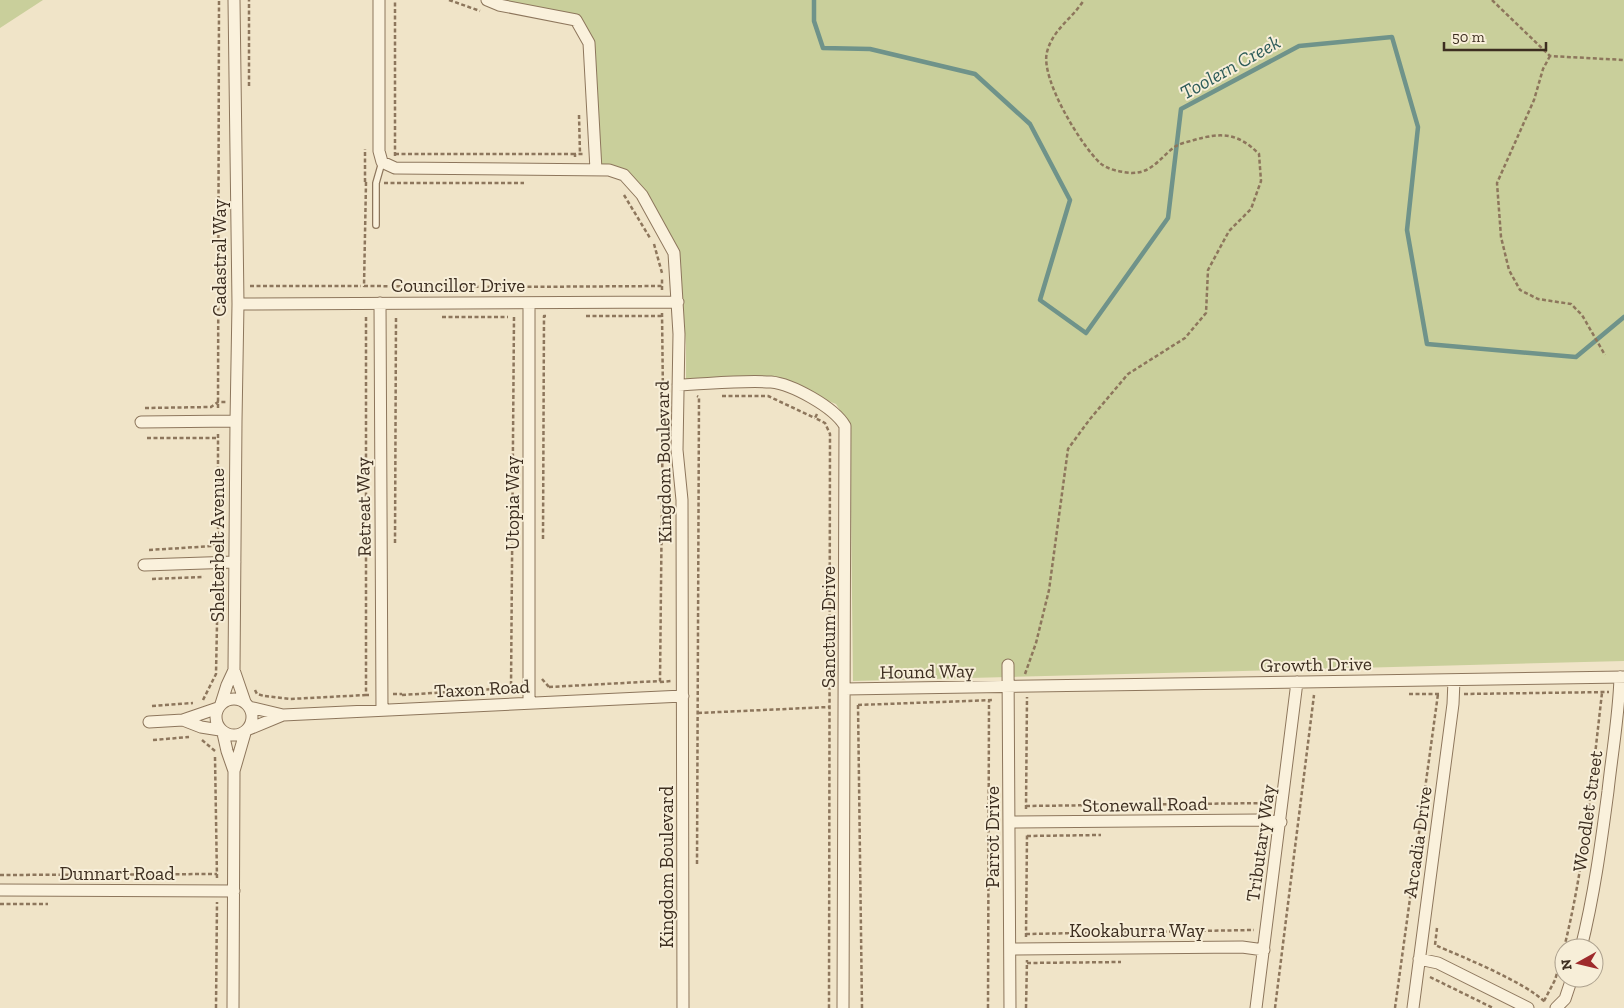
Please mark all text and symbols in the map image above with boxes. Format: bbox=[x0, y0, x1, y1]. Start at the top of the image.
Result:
scale bar bbox=[1444, 20, 1546, 52]
text: 50 m bbox=[1452, 28, 1485, 46]
water label: Toolern Creek bbox=[1176, 30, 1284, 104]
street label: Cadastral Way bbox=[208, 199, 231, 317]
street label: Councillor Drive bbox=[391, 274, 525, 297]
street label: Kingdom Boulevard bbox=[651, 380, 676, 543]
street label: Utopia Way bbox=[501, 456, 524, 550]
street label: Retreat Way bbox=[351, 457, 376, 557]
street label: Shelterbelt Avenue bbox=[206, 468, 229, 622]
street label: Sanctum Drive bbox=[817, 566, 840, 688]
street label: Growth Drive bbox=[1260, 652, 1372, 677]
street label: Hound Way bbox=[879, 659, 975, 684]
street label: Taxon Road bbox=[434, 674, 531, 702]
street label: Woodlet Street bbox=[1568, 749, 1607, 873]
street label: Tributary Way bbox=[1241, 783, 1280, 903]
street label: Kingdom Boulevard bbox=[655, 785, 678, 948]
street label: Arcadia Drive bbox=[1398, 785, 1437, 899]
street label: Parrot Drive bbox=[981, 786, 1004, 888]
street label: Stonewall Road bbox=[1082, 792, 1209, 817]
street label: Dunnart Road bbox=[59, 862, 175, 885]
street label: Kookaburra Way bbox=[1069, 919, 1205, 942]
north arrow bbox=[1554, 938, 1604, 988]
text: N bbox=[1557, 958, 1576, 971]

